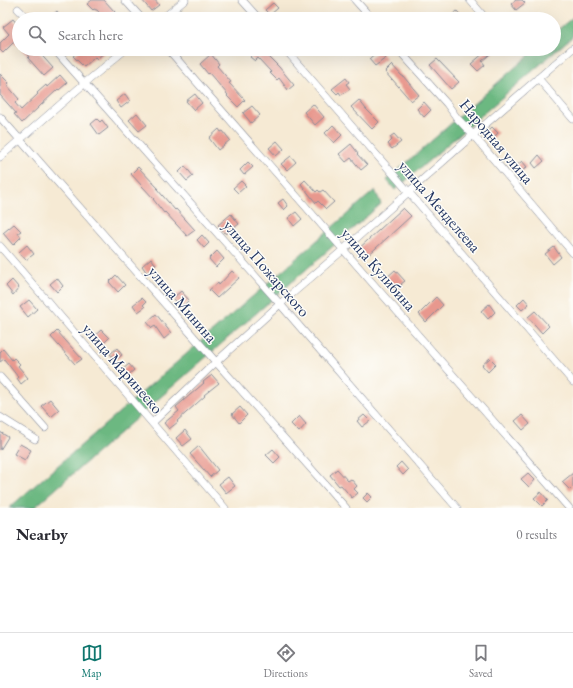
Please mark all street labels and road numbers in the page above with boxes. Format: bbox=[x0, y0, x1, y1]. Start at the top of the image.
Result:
street label: Народная улица bbox=[455, 94, 539, 189]
street label: улица Менделеева bbox=[394, 156, 486, 257]
street label: улица Пожарского bbox=[219, 215, 315, 321]
street label: улица Кулибина bbox=[337, 223, 421, 316]
street label: улица Минина bbox=[144, 262, 222, 347]
street label: улица Маринеско bbox=[77, 319, 168, 418]

